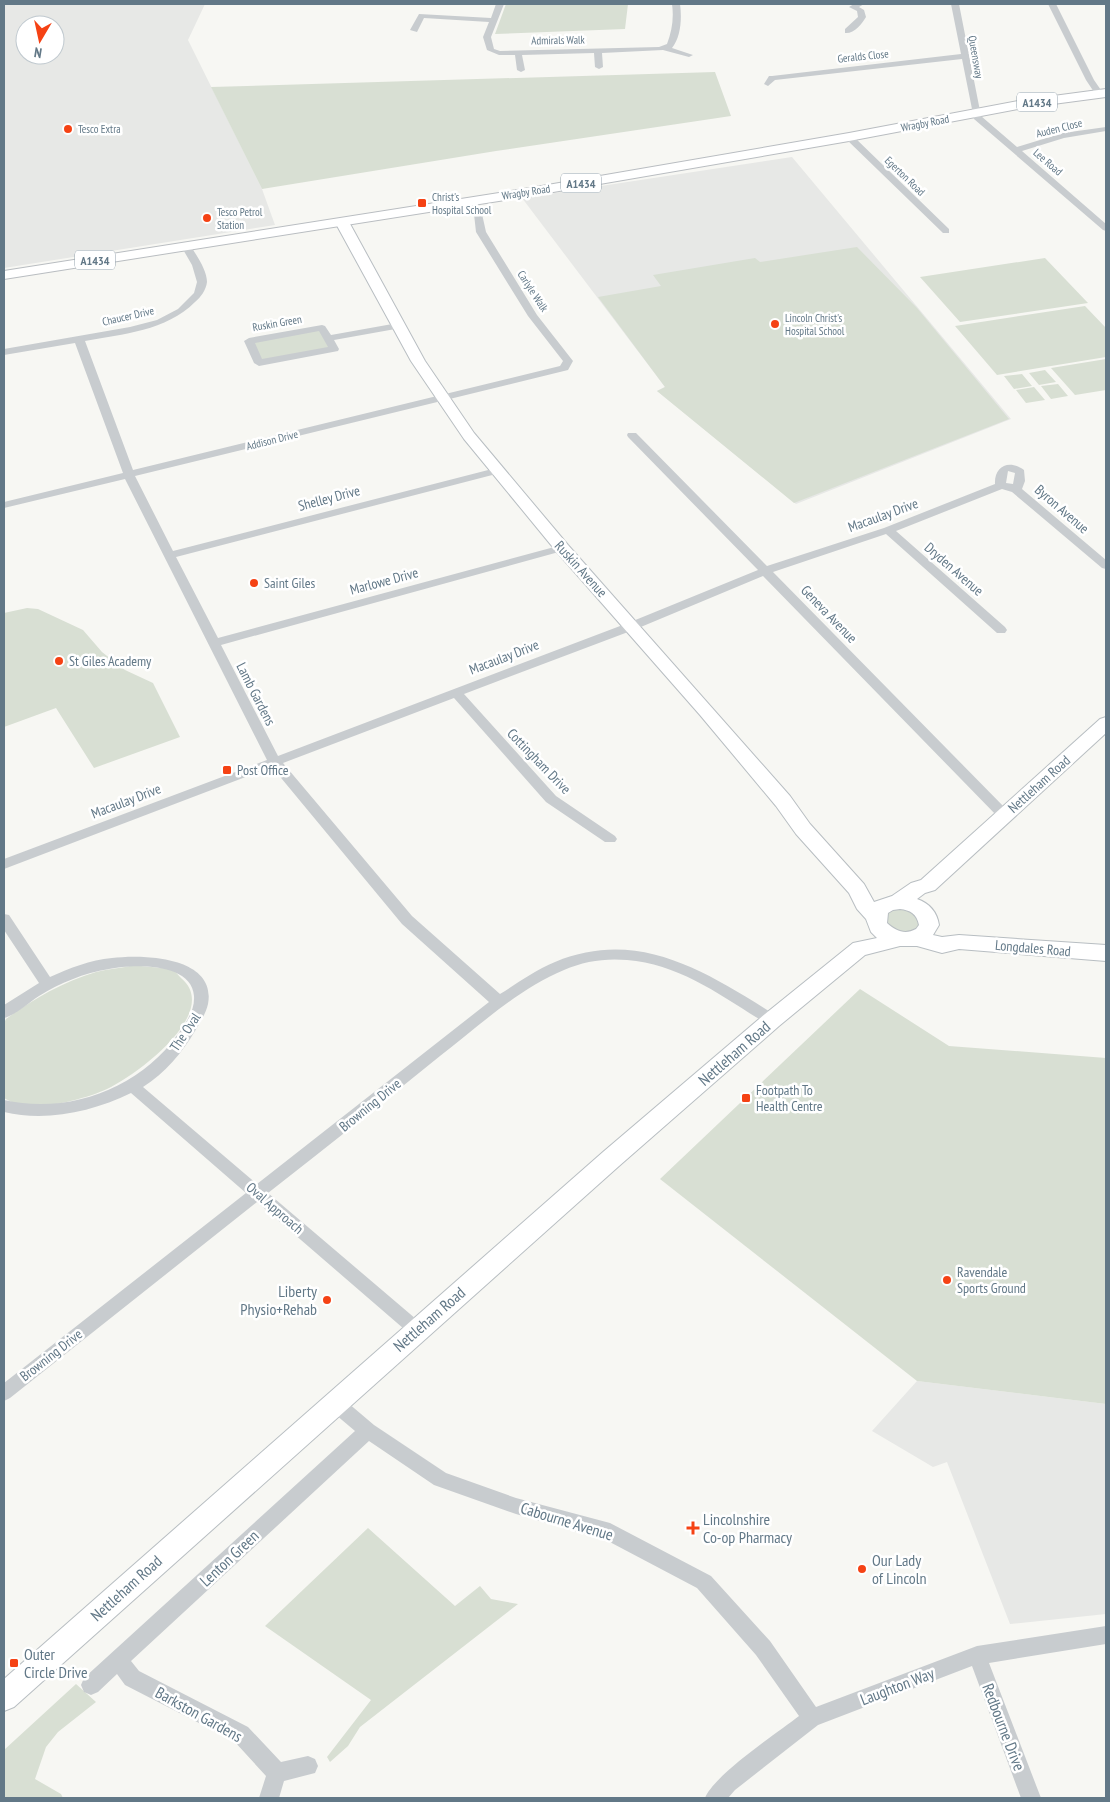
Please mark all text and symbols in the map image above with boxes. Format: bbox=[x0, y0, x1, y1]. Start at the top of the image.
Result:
north arrow bbox=[15, 15, 65, 65]
street label: Admirals Walk bbox=[531, 33, 586, 47]
street label: Queensway bbox=[965, 34, 987, 80]
text: N bbox=[33, 43, 43, 62]
street label: Geralds Close bbox=[837, 46, 890, 66]
road number: A1434 bbox=[1017, 92, 1057, 111]
street label: Wragby Road bbox=[900, 111, 951, 135]
street label: Auden Close bbox=[1034, 115, 1084, 140]
place label: Tesco Extra bbox=[78, 122, 121, 136]
marker: Tesco Extra bbox=[62, 123, 74, 135]
street label: Lee Road bbox=[1031, 146, 1066, 179]
street label: Egerton Road bbox=[882, 153, 928, 199]
road number: A1434 bbox=[561, 174, 601, 192]
street label: Wragby Road bbox=[501, 181, 551, 203]
place label: Christ's Hospital School bbox=[432, 190, 492, 217]
marker: Christ's Hospital School bbox=[416, 197, 428, 209]
place label: Tesco Petrol Station bbox=[217, 205, 263, 232]
marker: Tesco Petrol Station bbox=[201, 212, 213, 224]
road number: A1434 bbox=[75, 250, 115, 270]
street label: Carlyle Walk bbox=[514, 268, 552, 315]
street label: Chaucer Drive bbox=[101, 303, 156, 329]
place label: Lincoln Christ's Hospital School bbox=[785, 311, 845, 338]
street label: Ruskin Green bbox=[251, 312, 303, 334]
marker: Lincoln Christ's Hospital School bbox=[769, 318, 781, 330]
street label: Addison Drive bbox=[245, 427, 300, 453]
street label: Shelley Drive bbox=[296, 481, 362, 515]
street label: Byron Avenue bbox=[1031, 481, 1093, 538]
street label: Macaulay Drive bbox=[845, 494, 921, 536]
street label: Ruskin Avenue bbox=[551, 537, 611, 601]
street label: Dryden Avenue bbox=[921, 538, 987, 600]
street label: Marlowe Drive bbox=[348, 563, 420, 599]
place label: Saint Giles bbox=[264, 574, 316, 592]
marker: Saint Giles bbox=[248, 577, 260, 589]
street label: Geneva Avenue bbox=[797, 581, 861, 647]
street label: Macaulay Drive bbox=[467, 635, 542, 679]
place label: St Giles Academy bbox=[69, 652, 152, 670]
marker: St Giles Academy bbox=[53, 655, 65, 667]
street label: Lamb Gardens bbox=[232, 659, 280, 729]
street label: Cottingham Drive bbox=[503, 724, 575, 798]
street label: Nettleham Road bbox=[1004, 751, 1074, 817]
place label: Post Office bbox=[237, 761, 289, 779]
marker: Post Office bbox=[221, 764, 233, 776]
street label: Macaulay Drive bbox=[89, 779, 164, 823]
street label: Longdales Road bbox=[994, 936, 1072, 960]
street label: The Oval bbox=[166, 1009, 205, 1055]
street label: Nettleham Road bbox=[694, 1016, 774, 1090]
street label: Browning Drive bbox=[335, 1074, 405, 1135]
place label: Footpath To Health Centre bbox=[756, 1081, 823, 1115]
marker: Footpath To Health Centre bbox=[740, 1092, 752, 1104]
street label: Oval Approach bbox=[243, 1178, 307, 1238]
place label: Ravendale Sports Ground bbox=[957, 1263, 1026, 1297]
marker: Ravendale Sports Ground bbox=[941, 1274, 953, 1286]
place label: Liberty Physio+Rehab bbox=[240, 1281, 317, 1319]
street label: Nettleham Road bbox=[389, 1282, 469, 1356]
marker: Liberty Physio+Rehab bbox=[321, 1294, 333, 1306]
street label: Browning Drive bbox=[16, 1325, 86, 1385]
street label: Cabourne Avenue bbox=[518, 1497, 616, 1545]
place label: Lincolnshire Co-op Pharmacy bbox=[703, 1509, 792, 1547]
marker: Lincolnshire Co-op Pharmacy bbox=[687, 1522, 699, 1534]
street label: Lenton Green bbox=[195, 1526, 263, 1590]
place label: Our Lady of Lincoln bbox=[872, 1550, 926, 1588]
street label: Nettleham Road bbox=[86, 1551, 166, 1625]
marker: Our Lady of Lincoln bbox=[856, 1563, 868, 1575]
place label: Outer Circle Drive bbox=[24, 1644, 88, 1682]
marker: Outer Circle Drive bbox=[8, 1657, 20, 1669]
street label: Laughton Way bbox=[857, 1663, 937, 1709]
street label: Redbourne Drive bbox=[978, 1681, 1030, 1773]
street label: Barkston Gardens bbox=[152, 1682, 246, 1746]

